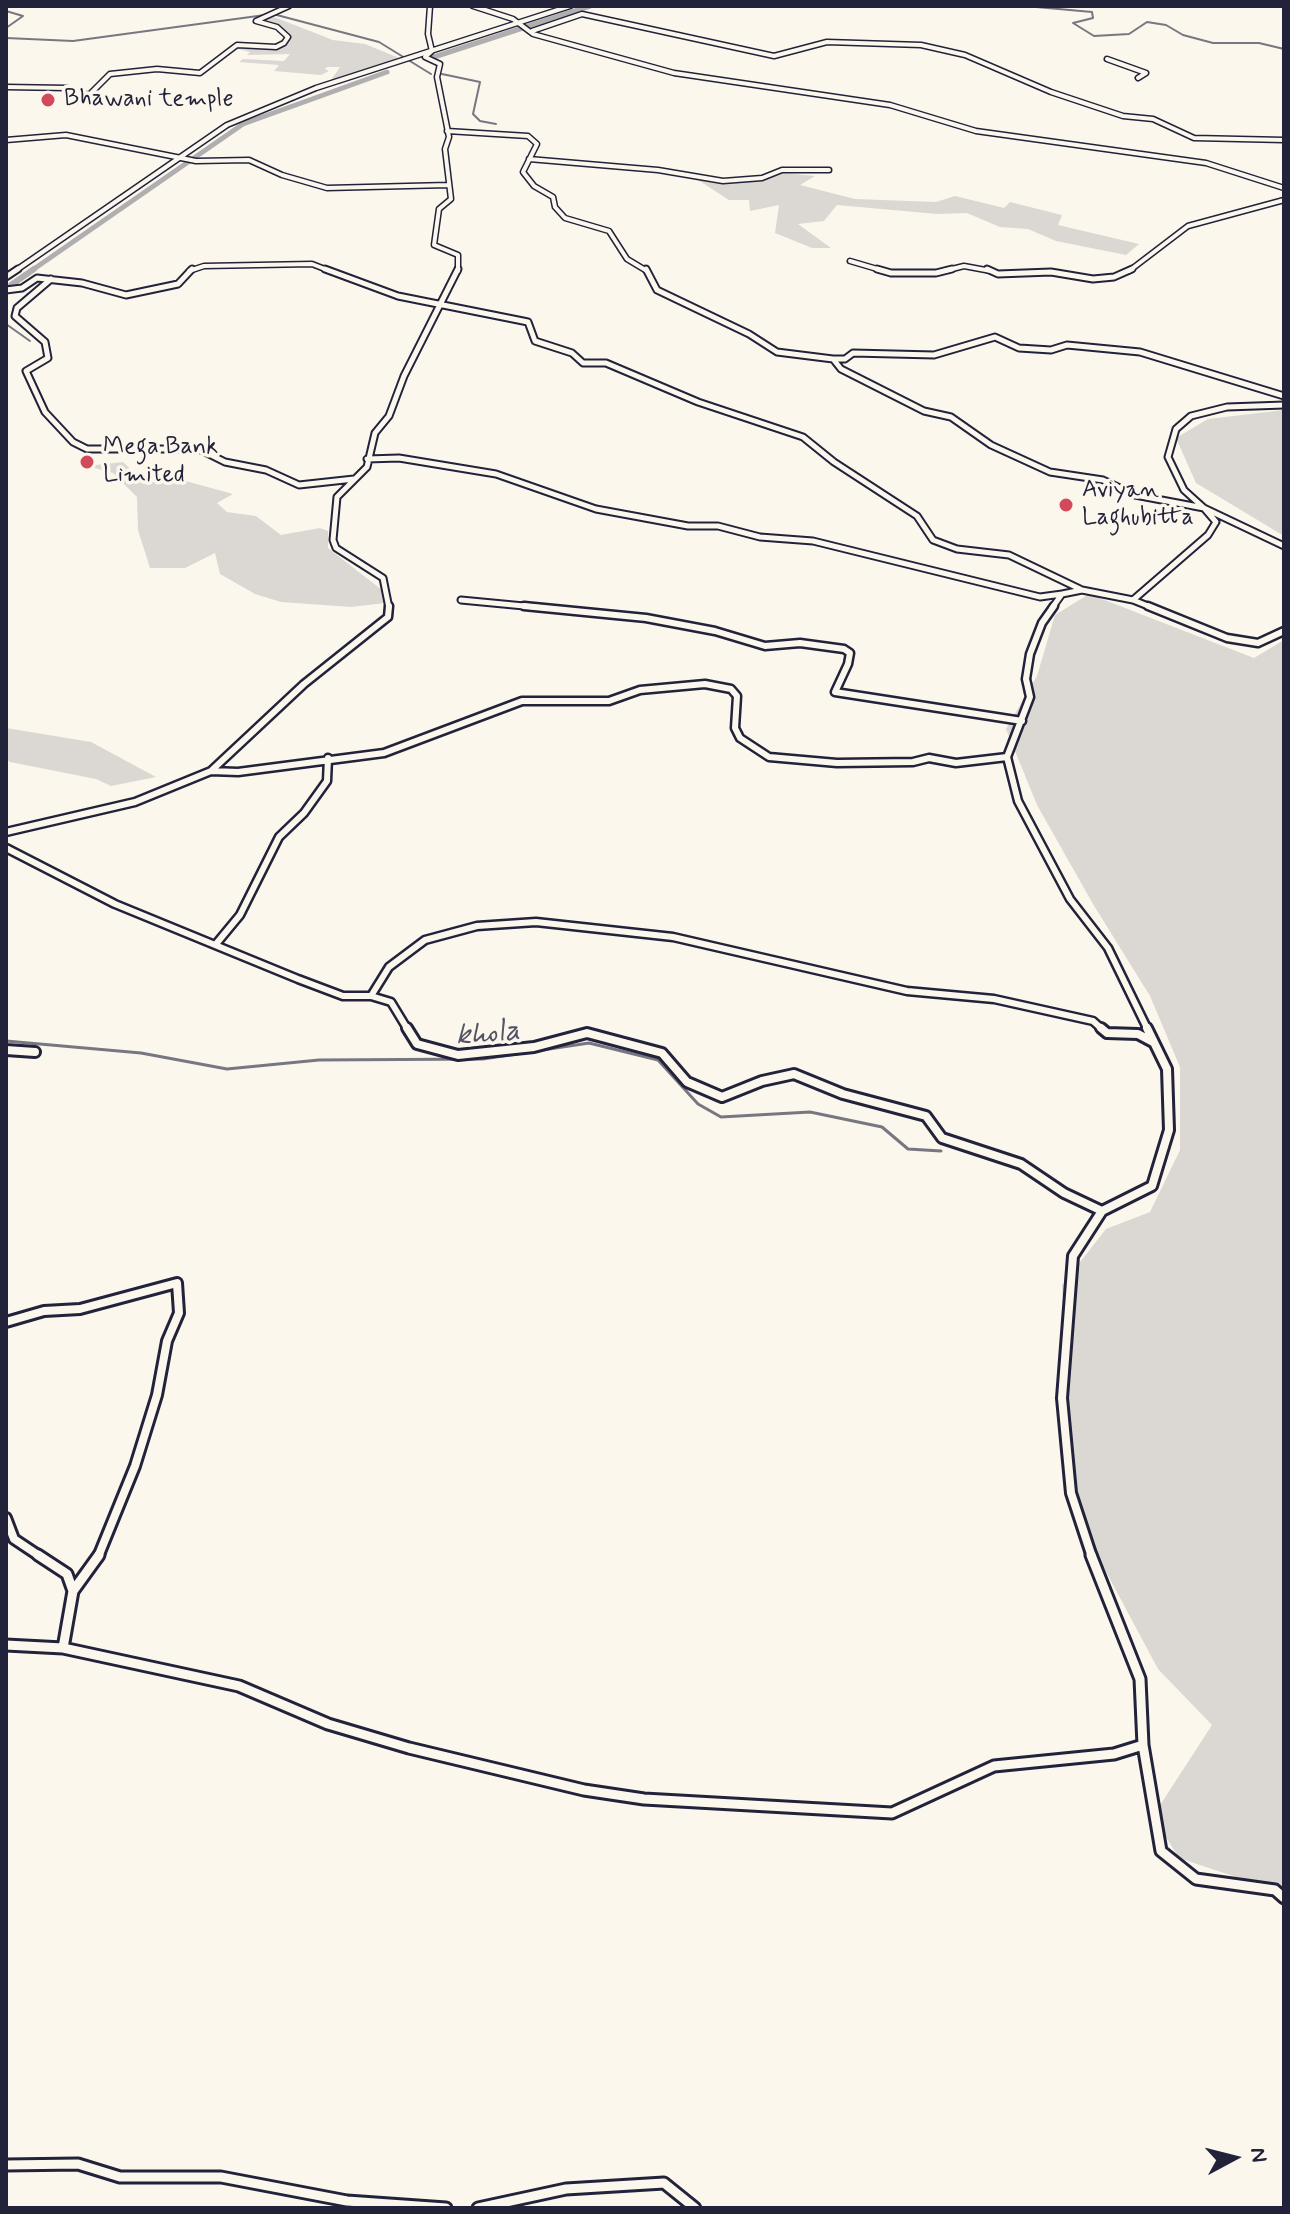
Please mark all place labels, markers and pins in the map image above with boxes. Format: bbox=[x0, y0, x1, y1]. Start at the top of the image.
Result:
place label: Bhawani temple bbox=[64, 86, 234, 114]
marker: Bhawani temple bbox=[39, 91, 57, 109]
place label: Mega Bank Limited bbox=[103, 434, 218, 490]
marker: Mega Bank Limited bbox=[78, 453, 96, 471]
place label: Aviyan Laghubitta bbox=[1082, 477, 1194, 533]
marker: Aviyan Laghubitta bbox=[1057, 496, 1075, 514]

